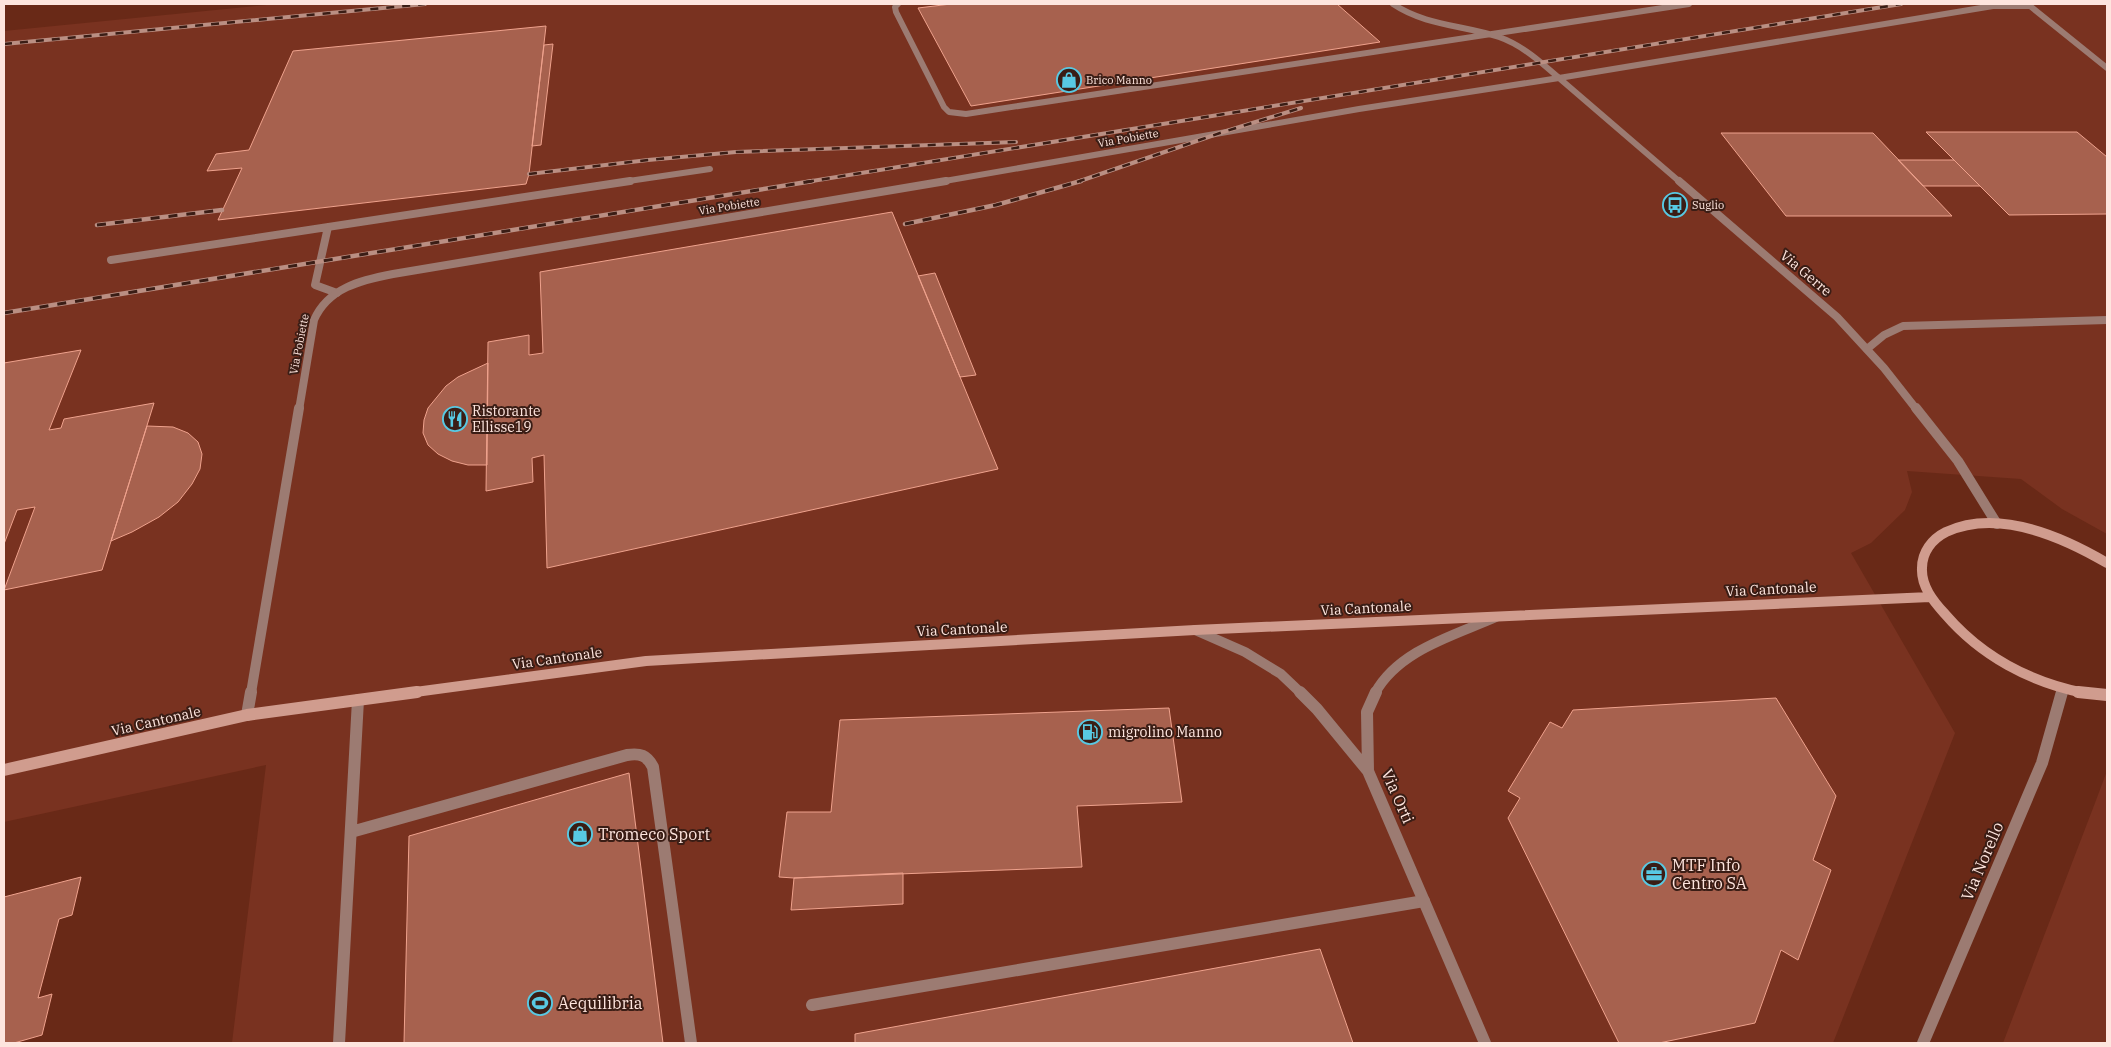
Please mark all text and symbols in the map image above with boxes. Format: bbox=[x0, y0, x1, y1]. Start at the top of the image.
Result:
shop icon: Brico Manno bbox=[1056, 67, 1082, 93]
place label: Brico Manno bbox=[1086, 73, 1152, 87]
street label: Via Pobiette bbox=[1097, 126, 1160, 150]
bus stop icon: Suglio bbox=[1662, 192, 1688, 218]
street label: Via Pobiette bbox=[698, 194, 761, 218]
place label: Suglio bbox=[1692, 198, 1724, 212]
street label: Via Gerre bbox=[1777, 246, 1835, 300]
street label: Via Pobiette bbox=[286, 312, 312, 376]
place label: Ristorante Ellisse19 bbox=[472, 402, 541, 436]
restaurant icon: Ristorante Ellisse19 bbox=[442, 406, 468, 432]
street label: Via Cantonale bbox=[1725, 578, 1817, 600]
street label: Via Cantonale bbox=[1320, 597, 1412, 619]
street label: Via Cantonale bbox=[916, 618, 1008, 640]
street label: Via Cantonale bbox=[511, 643, 603, 673]
street label: Via Cantonale bbox=[110, 702, 202, 740]
fuel station icon: migrolino Manno bbox=[1077, 719, 1103, 745]
place label: migrolino Manno bbox=[1108, 723, 1222, 741]
street label: Via Orti bbox=[1377, 766, 1419, 826]
street label: Via Norello bbox=[1956, 819, 2008, 903]
shop icon: Tromeco Sport bbox=[567, 821, 593, 847]
place label: Tromeco Sport bbox=[598, 824, 711, 844]
place label: MTF Info Centro SA bbox=[1672, 855, 1747, 893]
office icon: MTF Info Centro SA bbox=[1641, 861, 1667, 887]
sports icon: Aequilibria bbox=[527, 990, 553, 1016]
place label: Aequilibria bbox=[558, 993, 643, 1013]

